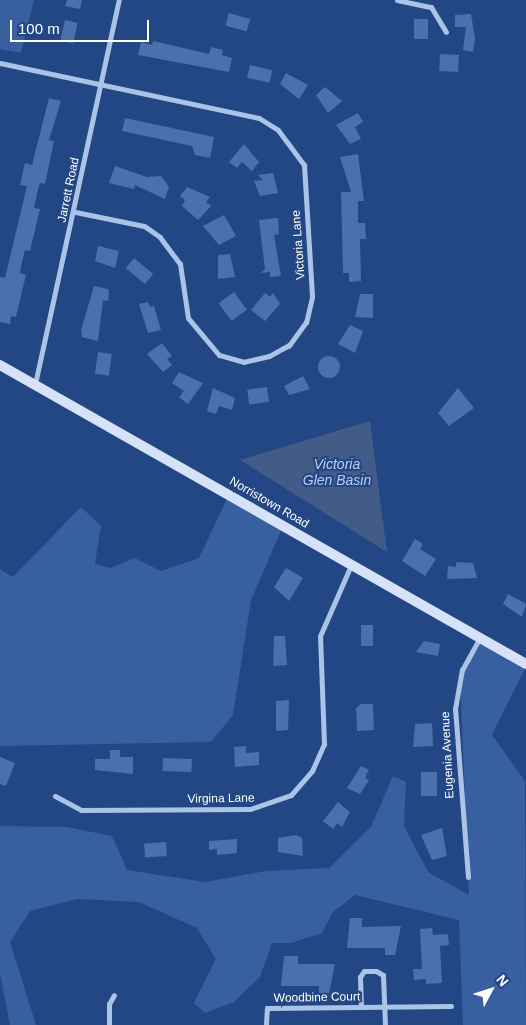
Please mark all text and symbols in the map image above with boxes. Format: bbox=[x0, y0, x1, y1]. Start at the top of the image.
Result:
scale bar bbox=[12, 10, 151, 42]
text: 100 m bbox=[18, 20, 60, 37]
street label: Jarrett Road bbox=[55, 156, 83, 224]
street label: Victoria Lane bbox=[289, 210, 309, 280]
water label: Victoria Glen Basin bbox=[303, 456, 371, 488]
street label: Norristown Road bbox=[227, 474, 311, 532]
street label: Eugenia Avenue bbox=[439, 711, 457, 799]
street label: Virgina Lane bbox=[187, 791, 255, 807]
north arrow bbox=[466, 965, 516, 1015]
text: N bbox=[493, 971, 512, 989]
street label: Woodbine Court bbox=[274, 990, 360, 1006]

